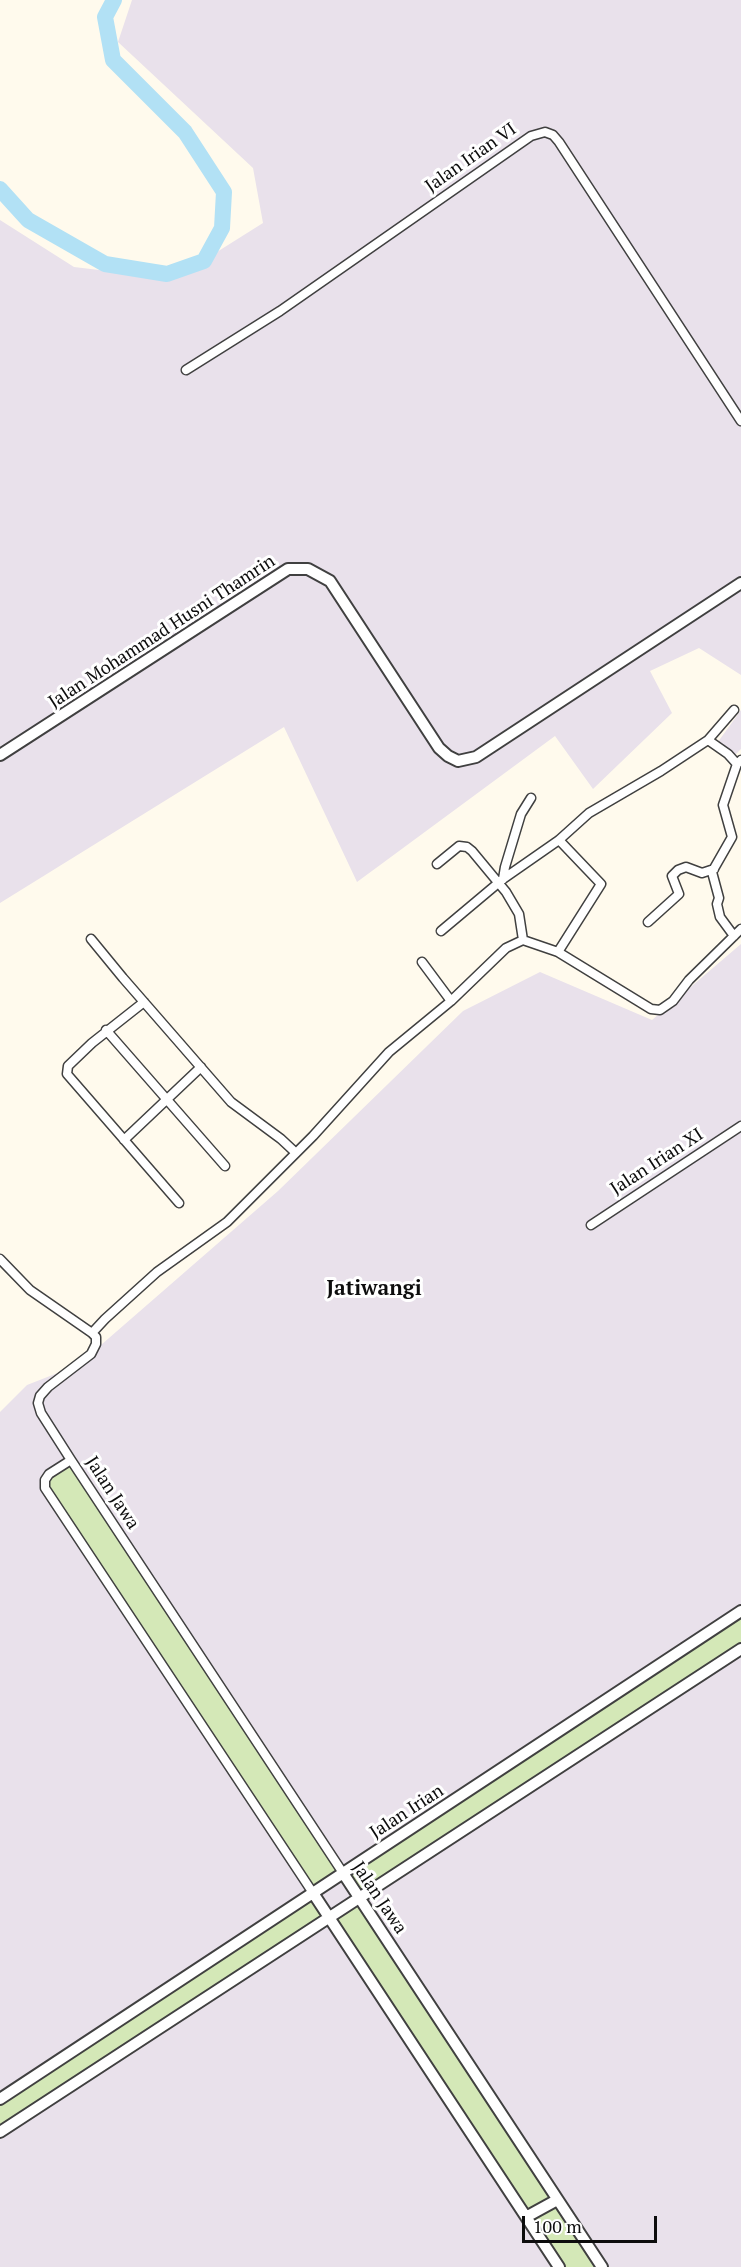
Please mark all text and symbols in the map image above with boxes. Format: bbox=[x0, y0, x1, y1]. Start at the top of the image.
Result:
street label: Jalan Irian VI bbox=[421, 119, 521, 197]
street label: Jalan Mohammad Husni Thamrin bbox=[45, 551, 279, 713]
street label: Jalan Irian XI bbox=[607, 1124, 707, 1200]
district label: Jatiwangi bbox=[326, 1276, 422, 1302]
street label: Jalan Jawa bbox=[81, 1453, 143, 1533]
street label: Jalan Irian bbox=[366, 1780, 448, 1844]
street label: Jalan Jawa bbox=[347, 1858, 411, 1938]
scale bar bbox=[525, 2204, 660, 2242]
text: 100 m bbox=[533, 2214, 582, 2238]

